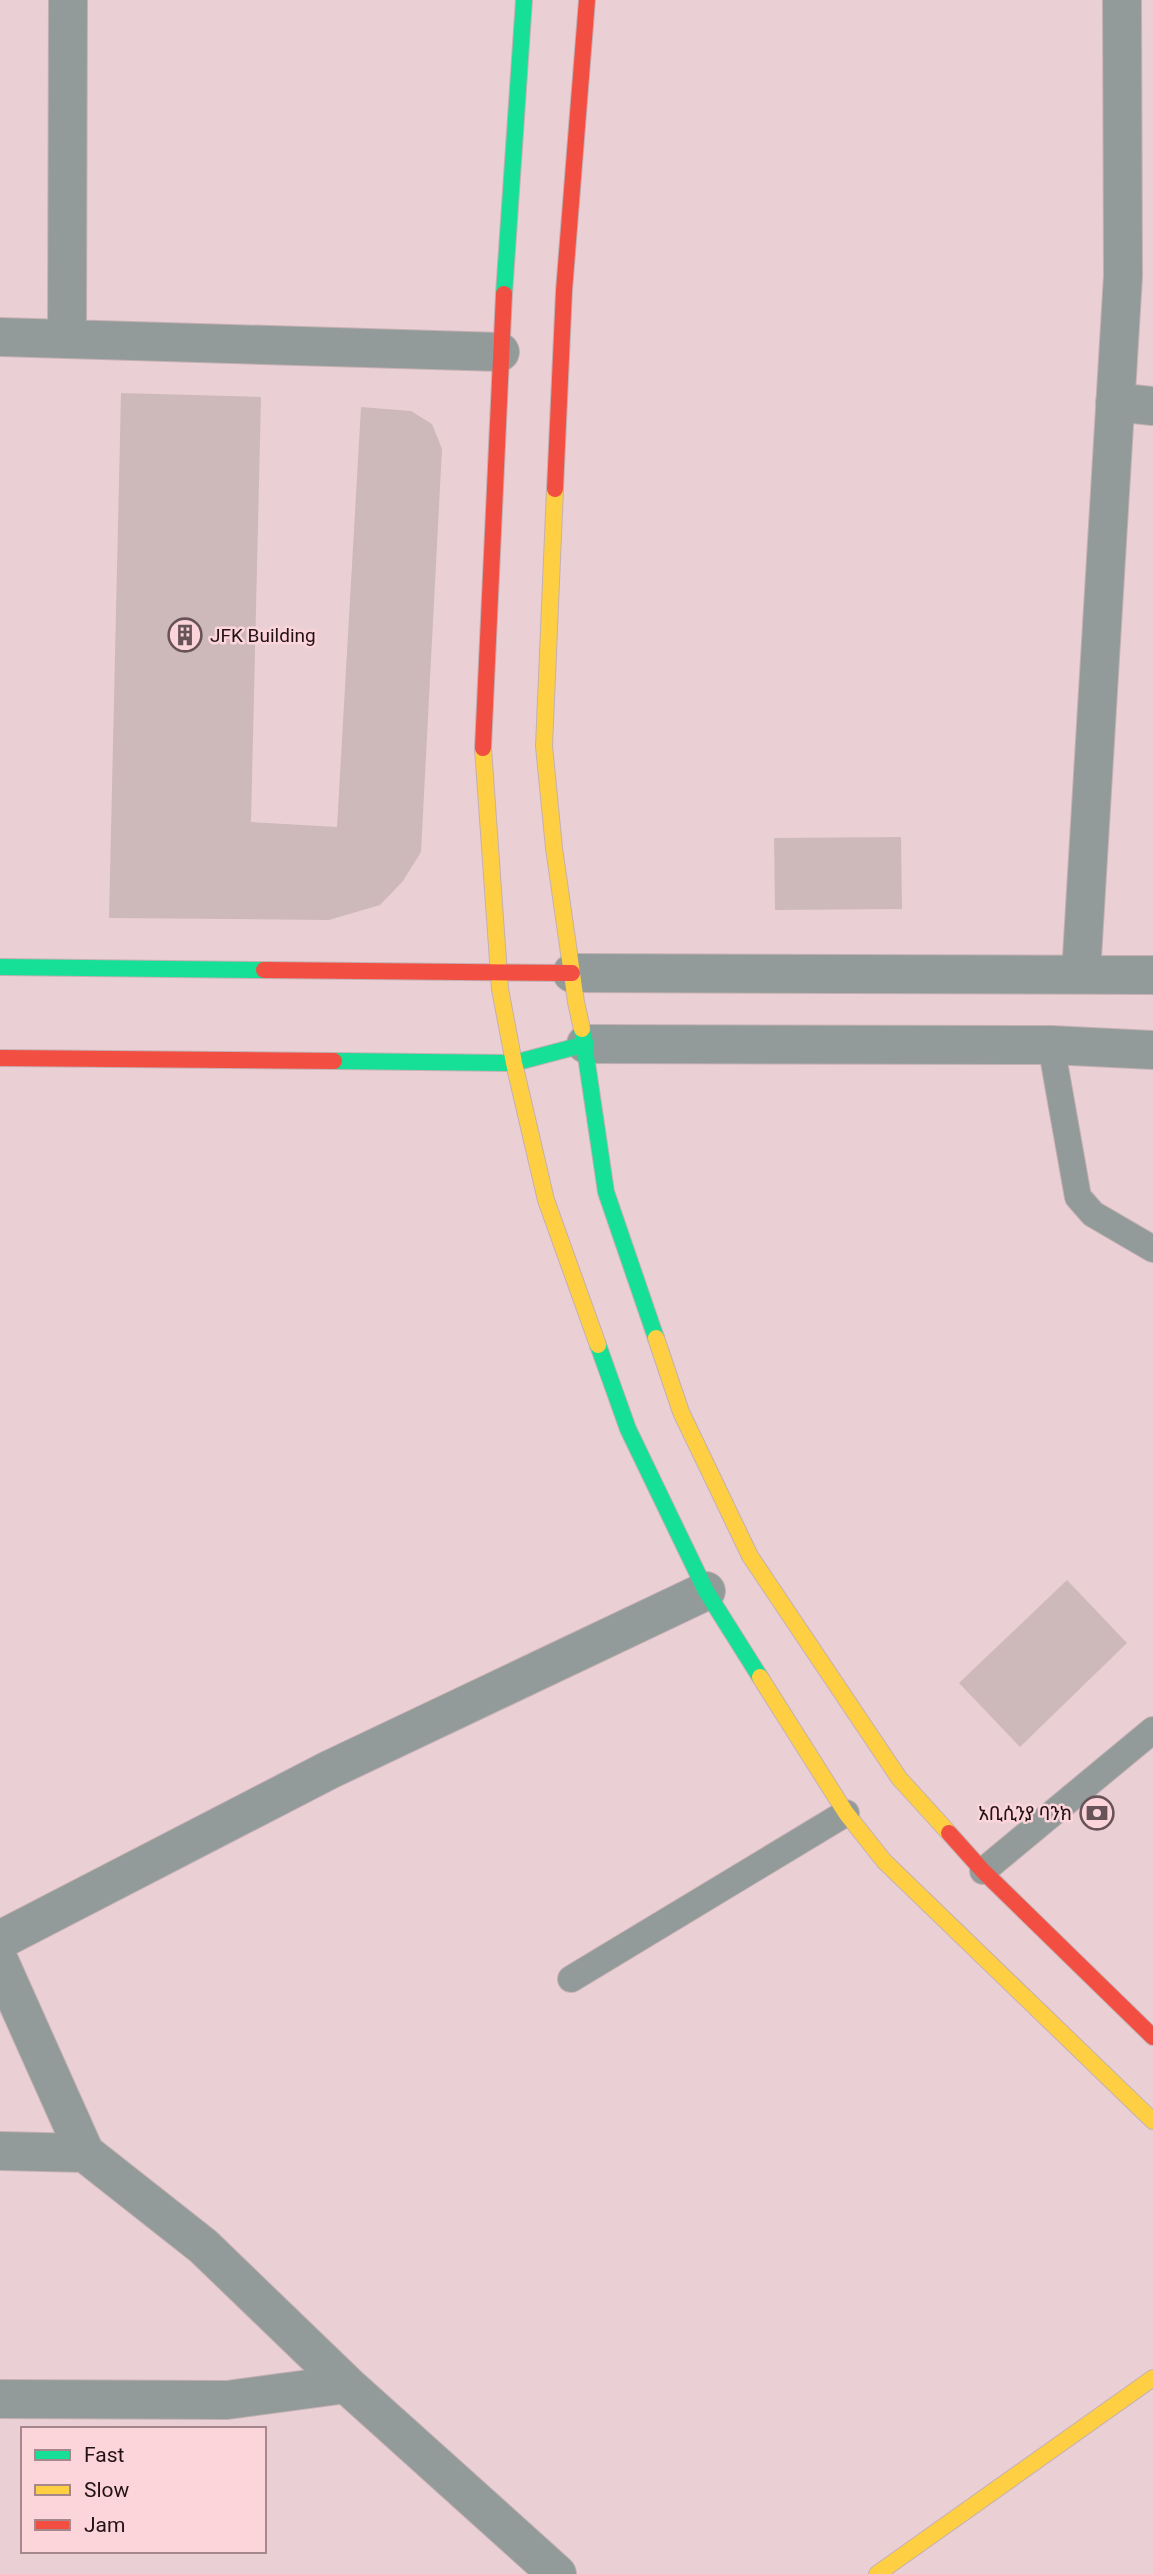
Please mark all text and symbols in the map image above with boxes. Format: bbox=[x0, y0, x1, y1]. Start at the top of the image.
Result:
building icon: JFK Building bbox=[166, 616, 204, 654]
place label: JFK Building bbox=[210, 624, 316, 647]
bank icon: አቢሲንያ ባንክ bbox=[1078, 1794, 1116, 1832]
place label: አቢሲንያ ባንክ bbox=[978, 1802, 1072, 1825]
legend bbox=[21, 2427, 266, 2553]
text: Fast bbox=[84, 2443, 125, 2467]
text: Slow bbox=[84, 2478, 130, 2502]
text: Jam bbox=[84, 2513, 125, 2537]

